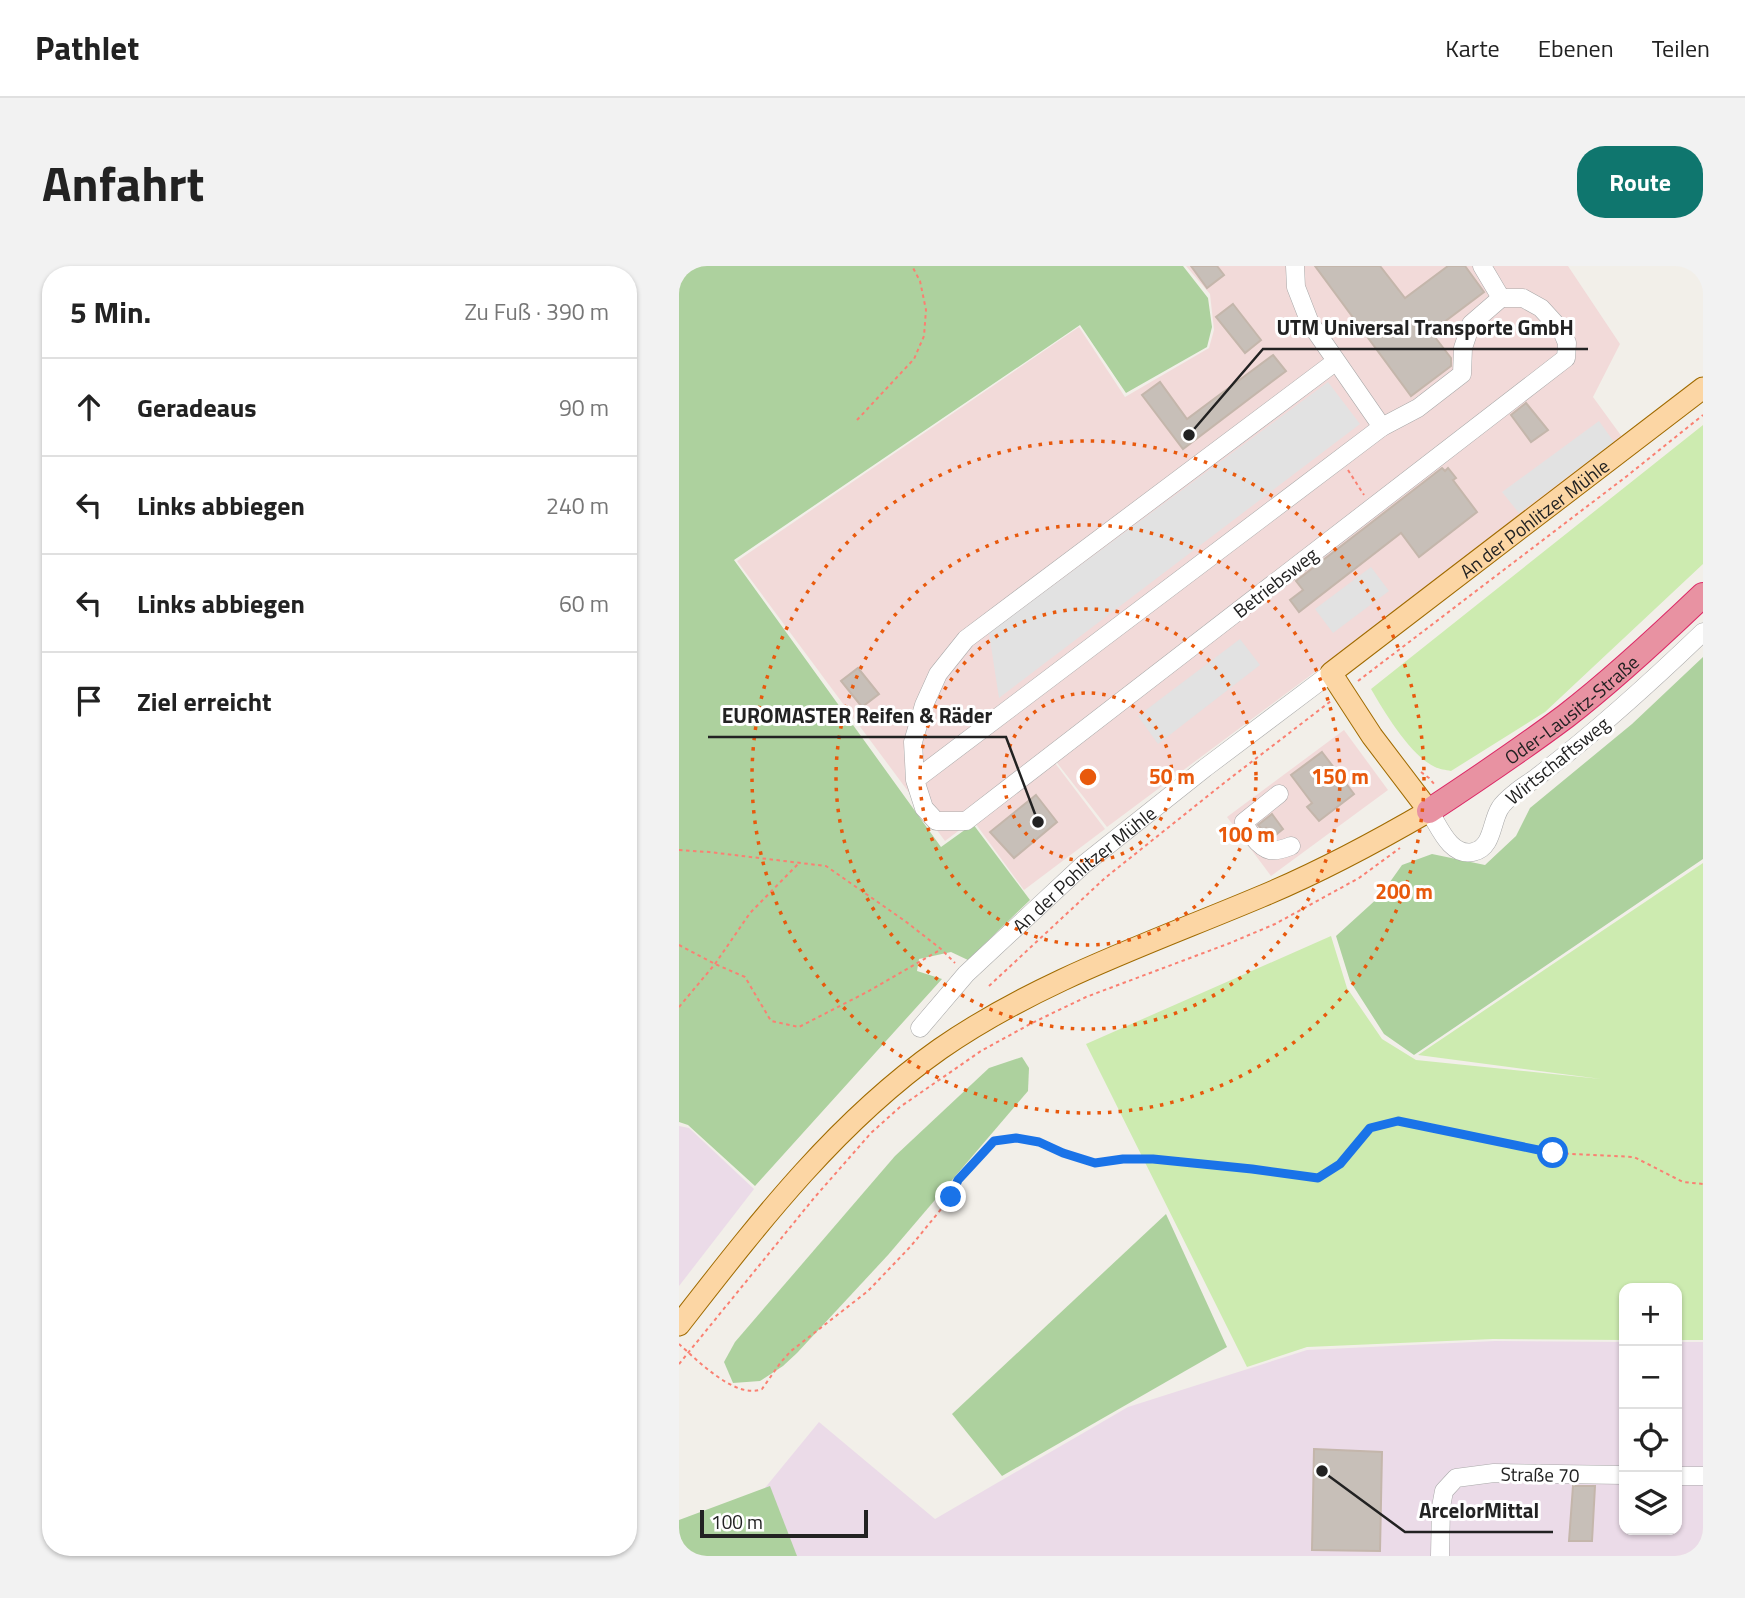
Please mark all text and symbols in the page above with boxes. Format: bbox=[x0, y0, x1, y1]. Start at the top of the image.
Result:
text: Pathlet bbox=[35, 23, 139, 73]
text: Karte bbox=[1445, 30, 1500, 66]
text: Ebenen bbox=[1538, 30, 1614, 66]
text: Teilen bbox=[1652, 30, 1710, 66]
text: Anfahrt bbox=[42, 145, 204, 220]
button: Route bbox=[1577, 146, 1703, 218]
text: 5 Min. bbox=[70, 289, 151, 335]
text: Zu Fuß · 390 m bbox=[465, 294, 609, 329]
callout: UTM Universal Transporte GmbH bbox=[1263, 307, 1588, 349]
text: UTM Universal Transporte GmbH bbox=[1276, 311, 1574, 343]
icon: ahead bbox=[70, 388, 108, 426]
text: Geradeaus bbox=[137, 388, 257, 427]
text: 90 m bbox=[559, 390, 609, 425]
street label: An der Pohlitzer Mühle bbox=[1453, 451, 1615, 584]
icon: left bbox=[70, 486, 108, 524]
text: Links abbiegen bbox=[137, 486, 305, 525]
text: 240 m bbox=[546, 488, 609, 523]
street label: Betriebsweg bbox=[1226, 539, 1324, 624]
icon: left bbox=[70, 584, 108, 622]
text: Links abbiegen bbox=[137, 584, 305, 623]
text: 60 m bbox=[559, 586, 609, 621]
street label: Oder-Lausitz-Straße bbox=[1498, 647, 1645, 771]
icon: arrive bbox=[70, 682, 108, 720]
text: Ziel erreicht bbox=[137, 682, 272, 721]
callout: EUROMASTER Reifen & Räder bbox=[708, 695, 1006, 737]
text: EUROMASTER Reifen & Räder bbox=[722, 699, 993, 731]
street label: Wirtschaftsweg bbox=[1499, 709, 1615, 811]
text: 50 m bbox=[1149, 760, 1195, 792]
text: 150 m bbox=[1311, 760, 1369, 792]
centre of rings bbox=[1076, 765, 1100, 789]
street label: An der Pohlitzer Mühle bbox=[1005, 798, 1162, 939]
text: 100 m bbox=[1217, 818, 1275, 850]
text: 200 m bbox=[1375, 875, 1433, 907]
route start bbox=[1537, 1137, 1568, 1168]
route end bbox=[935, 1181, 966, 1212]
map controls bbox=[1619, 1283, 1682, 1535]
button: + bbox=[1619, 1283, 1682, 1346]
button: − bbox=[1619, 1346, 1682, 1409]
button: locate bbox=[1619, 1409, 1682, 1472]
street label: Straße 70 bbox=[1500, 1459, 1580, 1489]
button: layers bbox=[1619, 1472, 1682, 1535]
callout: ArcelorMittal bbox=[1405, 1490, 1553, 1532]
text: ArcelorMittal bbox=[1419, 1494, 1539, 1526]
scale bar bbox=[700, 1507, 868, 1539]
text: 100 m bbox=[711, 1507, 763, 1536]

